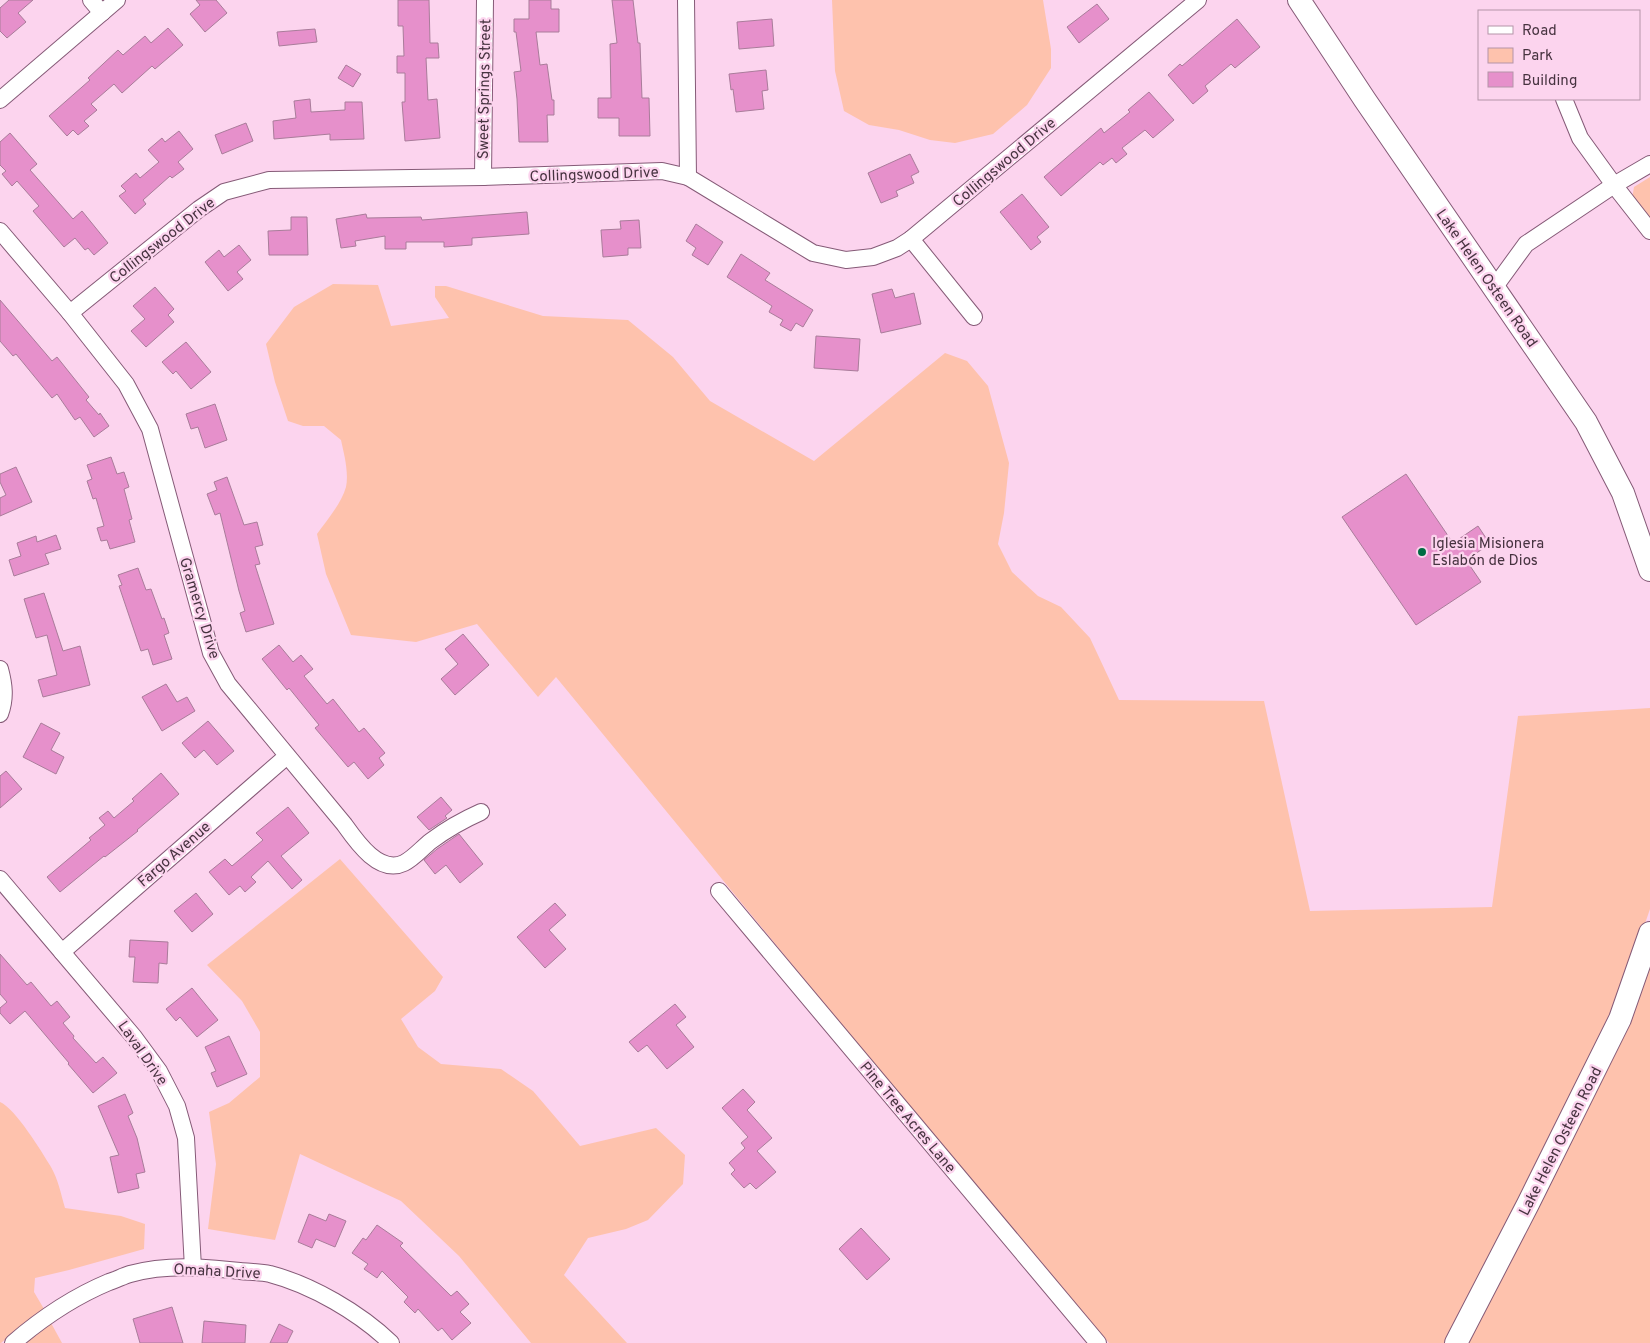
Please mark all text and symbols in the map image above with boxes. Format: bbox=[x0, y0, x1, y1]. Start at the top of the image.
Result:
legend bbox=[1478, 10, 1640, 100]
street label: Sweet Springs Street bbox=[475, 19, 496, 159]
text: Road bbox=[1522, 22, 1557, 41]
text: Park bbox=[1522, 47, 1553, 66]
text: Building bbox=[1522, 72, 1577, 91]
street label: Collingswood Drive bbox=[949, 114, 1061, 212]
street label: Collingswood Drive bbox=[529, 164, 659, 187]
street label: Collingswood Drive bbox=[106, 194, 220, 288]
street label: Lake Helen Osteen Road bbox=[1431, 206, 1541, 352]
place label: Iglesia Misionera Eslabón de Dios bbox=[1432, 535, 1544, 571]
marker: Iglesia Misionera Eslabón de Dios bbox=[1416, 546, 1428, 558]
street label: Gramercy Drive bbox=[174, 555, 223, 662]
street label: Fargo Avenue bbox=[135, 818, 215, 892]
street label: Laval Drive bbox=[113, 1018, 171, 1090]
street label: Pine Tree Acres Lane bbox=[855, 1058, 959, 1178]
street label: Lake Helen Osteen Road bbox=[1516, 1064, 1607, 1219]
street label: Omaha Drive bbox=[173, 1261, 261, 1284]

